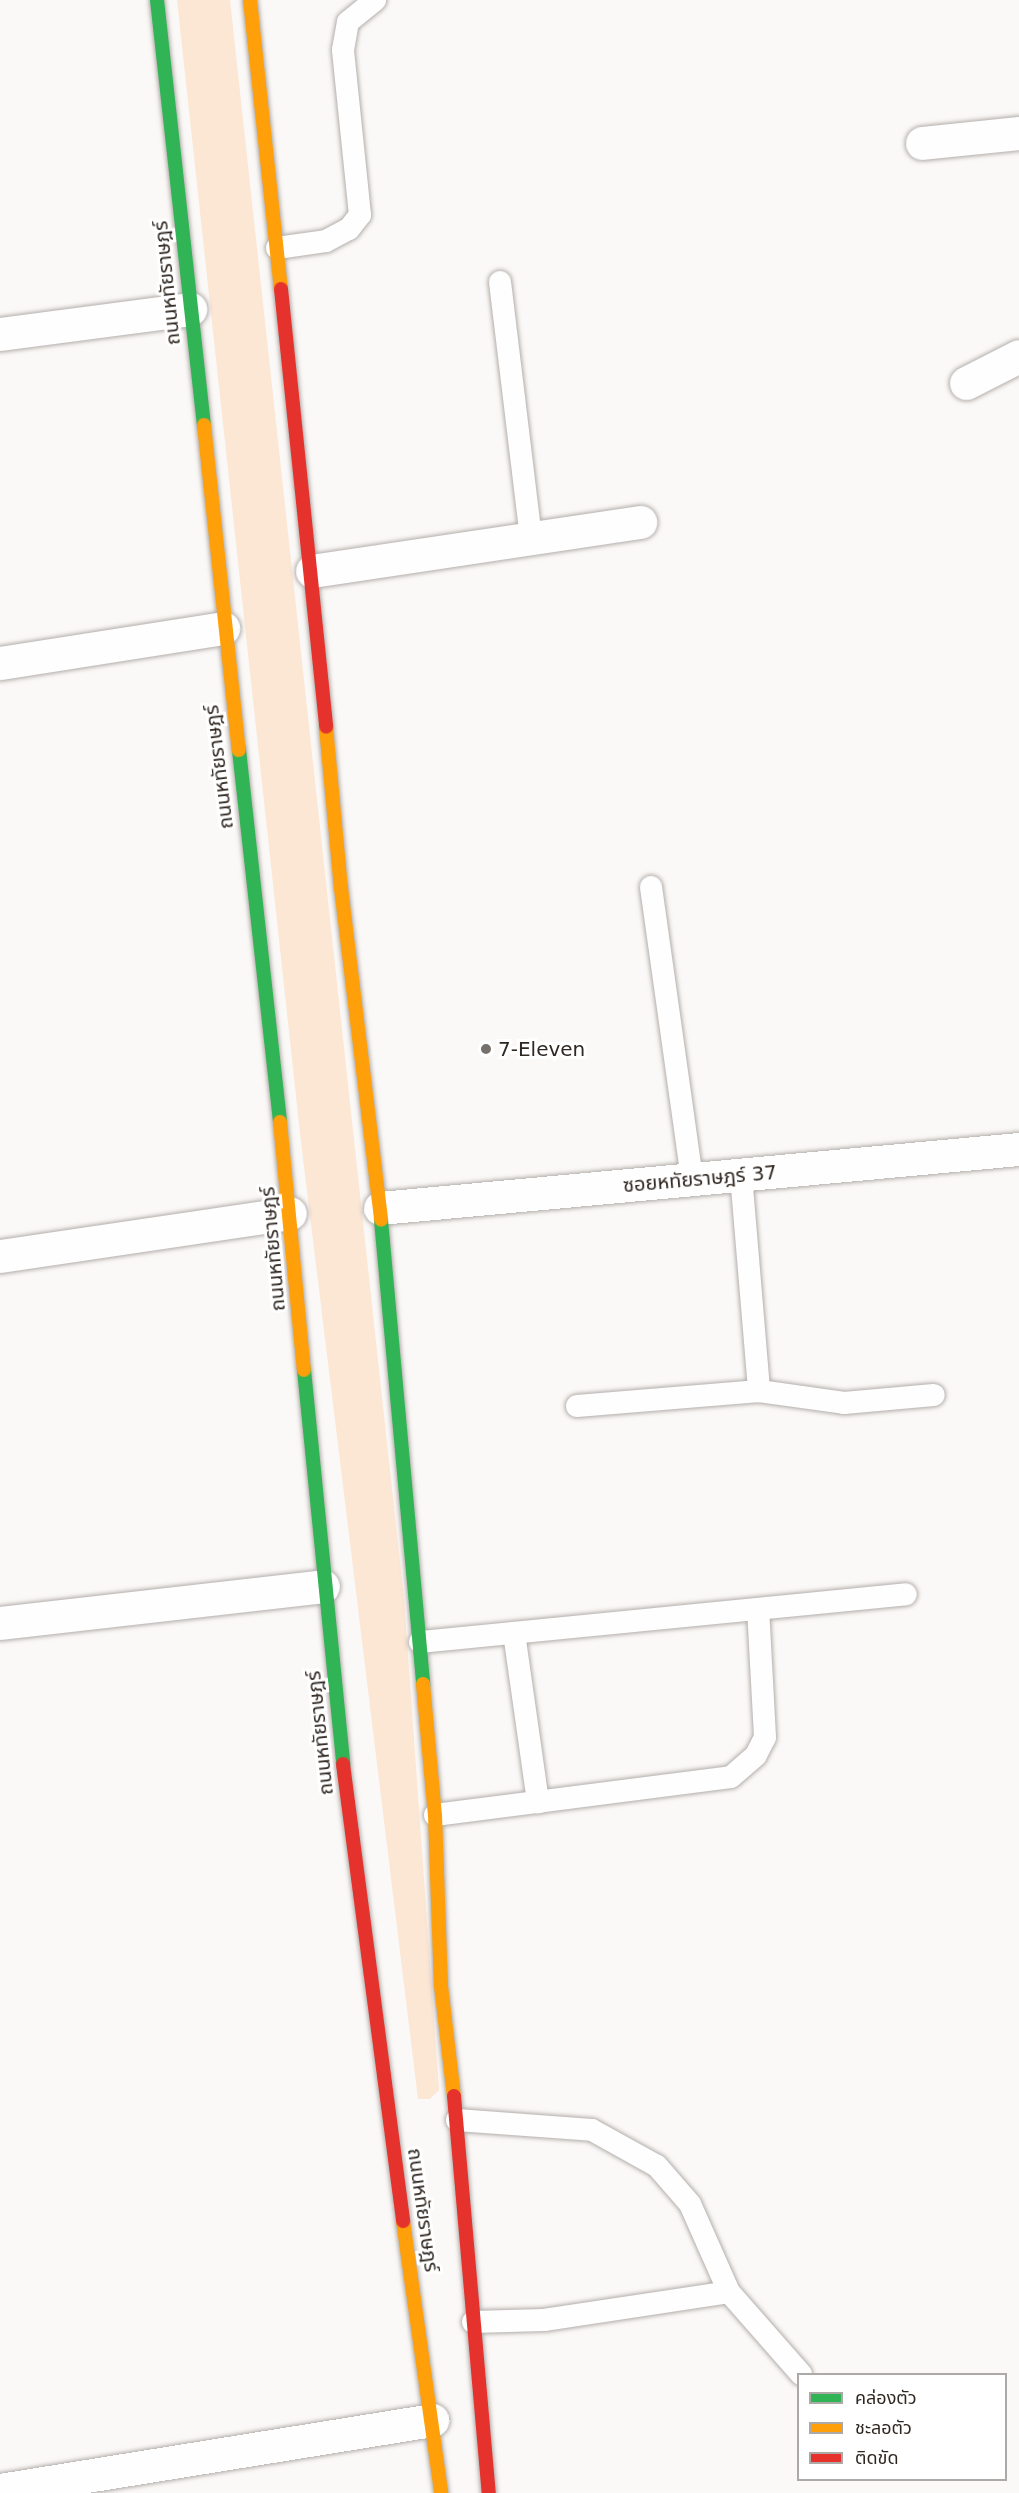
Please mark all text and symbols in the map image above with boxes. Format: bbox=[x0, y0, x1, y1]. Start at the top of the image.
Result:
street label: ถนนหทัยราษฎร์ bbox=[149, 220, 185, 346]
street label: ถนนหทัยราษฎร์ bbox=[199, 704, 239, 830]
place label: 7-Eleven bbox=[498, 1037, 585, 1061]
marker: 7-Eleven bbox=[479, 1042, 493, 1056]
street label: ซอยหทัยราษฎร์ 37 bbox=[622, 1160, 778, 1198]
street label: ถนนหทัยราษฎร์ bbox=[256, 1186, 290, 1312]
street label: ถนนหทัยราษฎร์ bbox=[302, 1670, 338, 1796]
street label: ถนนหทัยราษฎร์ bbox=[402, 2147, 444, 2273]
legend bbox=[797, 2373, 1007, 2481]
text: คล่องตัว bbox=[855, 2387, 917, 2408]
text: ชะลอตัว bbox=[855, 2417, 912, 2438]
text: ติดขัด bbox=[855, 2447, 898, 2468]

